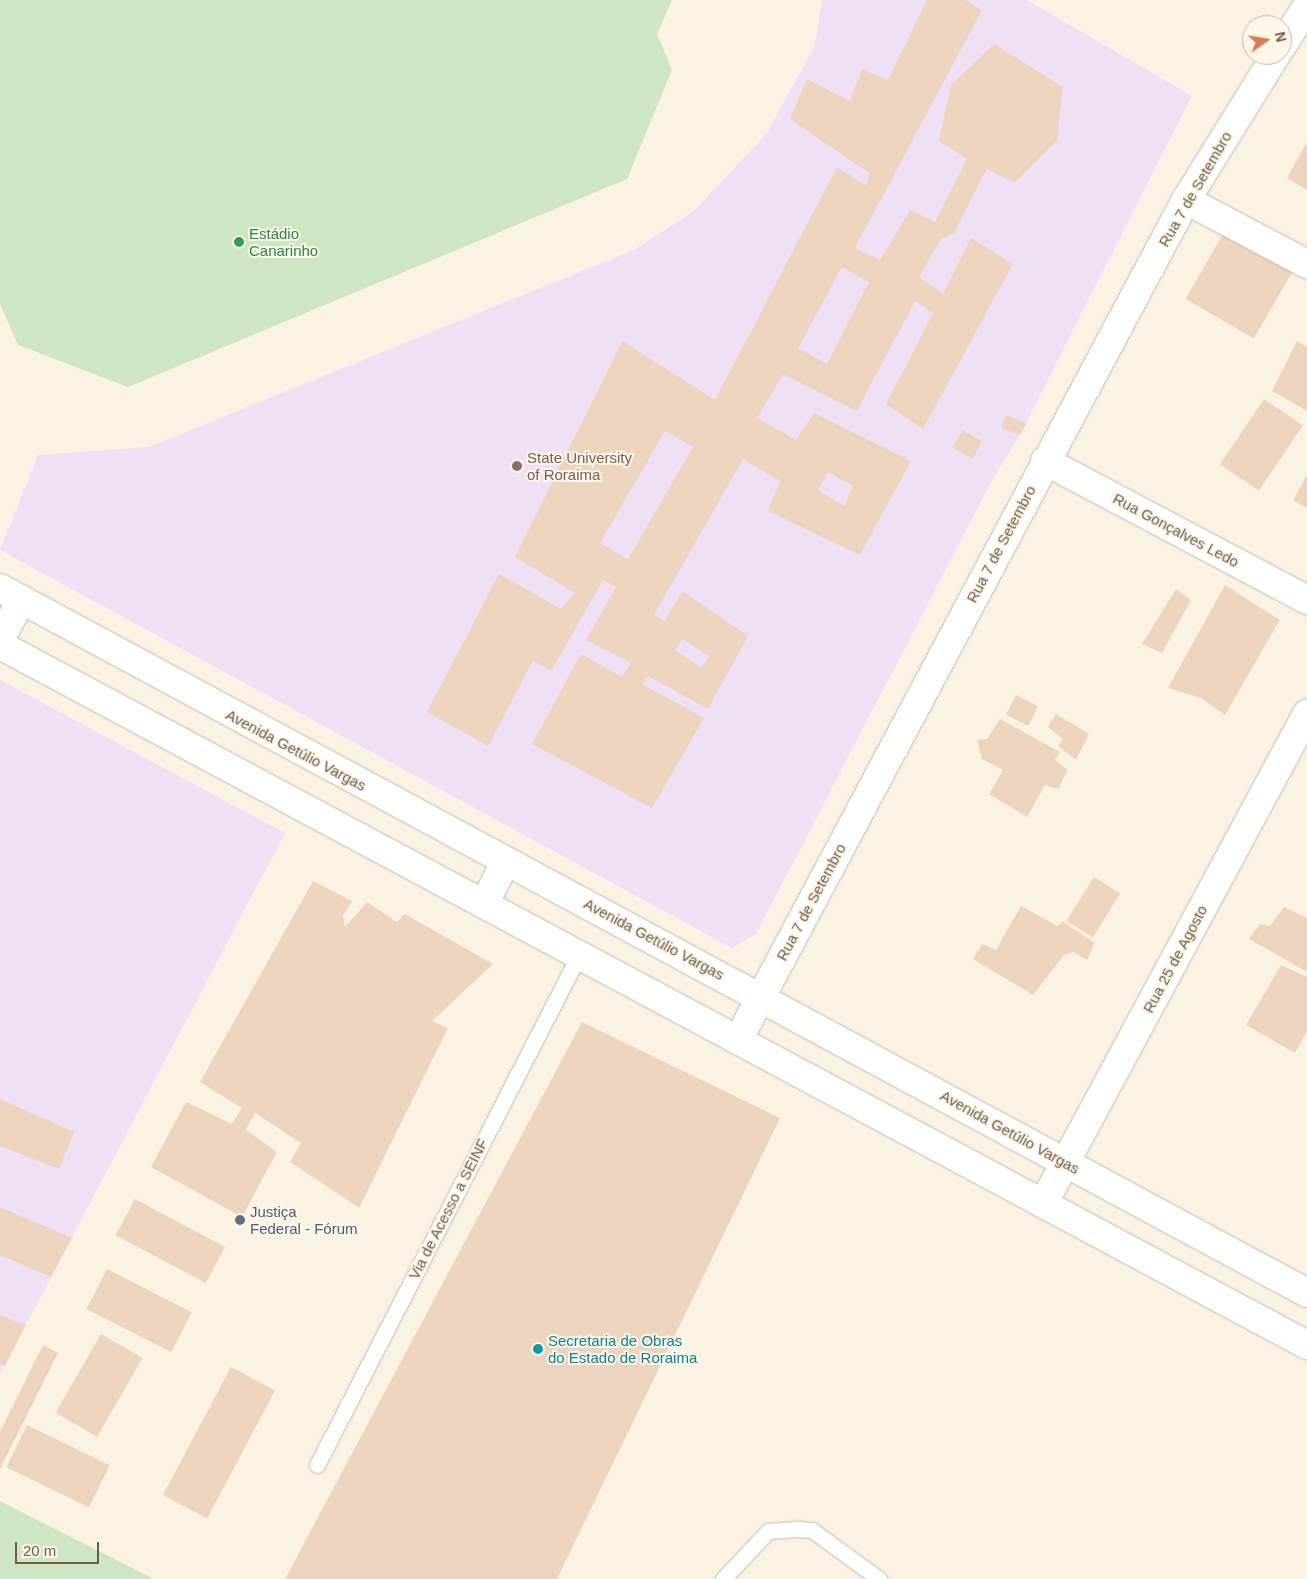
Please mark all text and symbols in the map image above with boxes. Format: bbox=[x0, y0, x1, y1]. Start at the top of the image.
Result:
north arrow bbox=[1242, 15, 1292, 65]
text: N bbox=[1272, 30, 1290, 44]
street label: Rua 7 de Setembro bbox=[1155, 128, 1235, 250]
place label: Estádio Canarinho bbox=[249, 224, 318, 259]
marker: Estádio Canarinho bbox=[233, 236, 245, 248]
place label: State University of Roraima bbox=[527, 448, 632, 483]
marker: State University of Roraima bbox=[511, 460, 523, 472]
street label: Rua 7 de Setembro bbox=[963, 482, 1039, 606]
street label: Rua Gonçalves Ledo bbox=[1110, 489, 1242, 571]
street label: Avenida Getúlio Vargas bbox=[223, 705, 369, 795]
street label: Rua 7 de Setembro bbox=[773, 840, 849, 964]
street label: Avenida Getúlio Vargas bbox=[581, 894, 727, 984]
street label: Rua 25 de Agosto bbox=[1139, 902, 1211, 1016]
street label: Avenida Getúlio Vargas bbox=[937, 1086, 1083, 1178]
street label: Via de Acesso a SEINF bbox=[404, 1135, 492, 1283]
place label: Justiça Federal - Fórum bbox=[250, 1202, 358, 1237]
marker: Justiça Federal - Fórum bbox=[234, 1214, 246, 1226]
place label: Secretaria de Obras do Estado de Roraima bbox=[548, 1331, 697, 1366]
marker: Secretaria de Obras do Estado de Roraima bbox=[532, 1343, 544, 1355]
scale bar bbox=[18, 1532, 101, 1564]
text: 20 m bbox=[23, 1542, 56, 1559]

